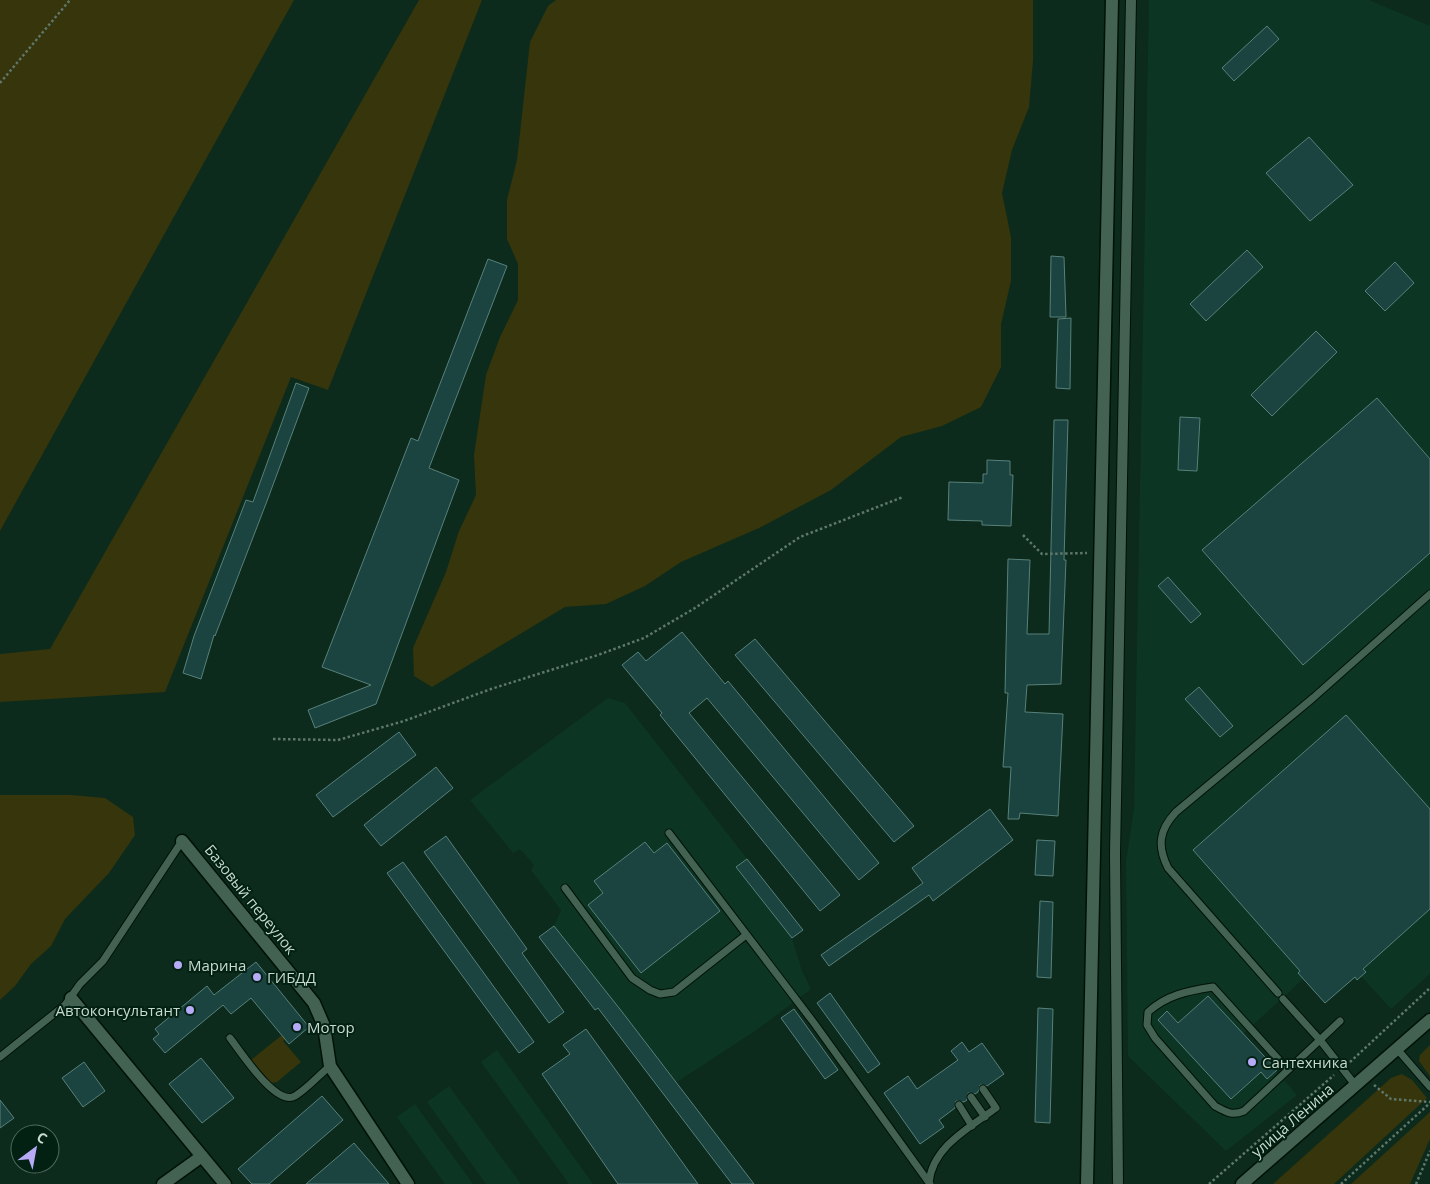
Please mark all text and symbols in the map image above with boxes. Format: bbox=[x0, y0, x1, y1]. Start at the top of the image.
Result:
street label: Базовый переулок bbox=[201, 840, 302, 958]
place label: Марина bbox=[188, 955, 246, 975]
marker: Марина bbox=[172, 959, 184, 971]
place label: ГИБДД bbox=[267, 967, 316, 987]
marker: ГИБДД bbox=[251, 971, 263, 983]
place label: Автоконсультант bbox=[55, 1000, 180, 1020]
marker: Автоконсультант bbox=[184, 1004, 196, 1016]
place label: Мотор bbox=[307, 1017, 355, 1037]
marker: Мотор bbox=[291, 1021, 303, 1033]
place label: Сантехника bbox=[1262, 1052, 1348, 1072]
marker: Сантехника bbox=[1246, 1056, 1258, 1068]
street label: улица Ленина bbox=[1247, 1079, 1337, 1161]
north arrow bbox=[10, 1124, 60, 1174]
text: С bbox=[33, 1127, 51, 1148]

